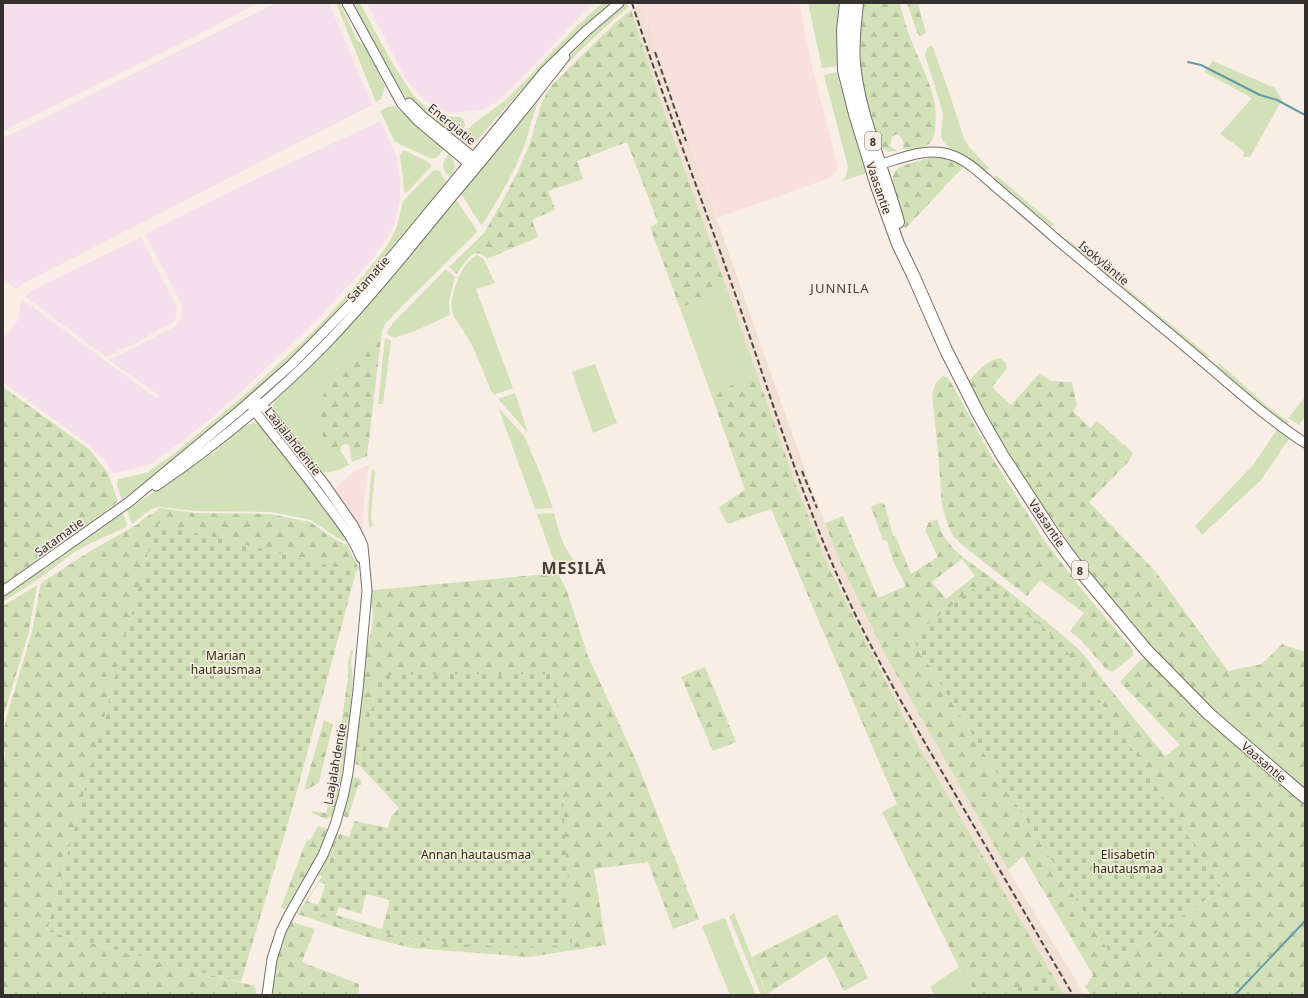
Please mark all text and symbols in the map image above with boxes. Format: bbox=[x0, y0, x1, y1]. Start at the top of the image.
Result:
street label: Energiatie bbox=[424, 99, 480, 149]
road number: 8 bbox=[865, 132, 881, 150]
street label: Vaasantie bbox=[862, 159, 896, 217]
street label: Isokyläntie bbox=[1075, 237, 1133, 289]
street label: Satamatie bbox=[343, 252, 393, 306]
district label: JUNNILA bbox=[808, 279, 870, 297]
street label: Laajalahdentie bbox=[261, 403, 325, 479]
street label: Vaasantie bbox=[1025, 496, 1069, 551]
street label: Satamatie bbox=[31, 513, 87, 560]
district label: MESILÄ bbox=[541, 557, 607, 579]
road number: 8 bbox=[1072, 561, 1088, 579]
park label: Marian hautausmaa bbox=[191, 647, 261, 678]
street label: Laajalahdentie bbox=[319, 722, 351, 806]
street label: Vaasantie bbox=[1238, 738, 1290, 786]
park label: Annan hautausmaa bbox=[421, 846, 531, 863]
park label: Elisabetin hautausmaa bbox=[1093, 846, 1163, 877]

